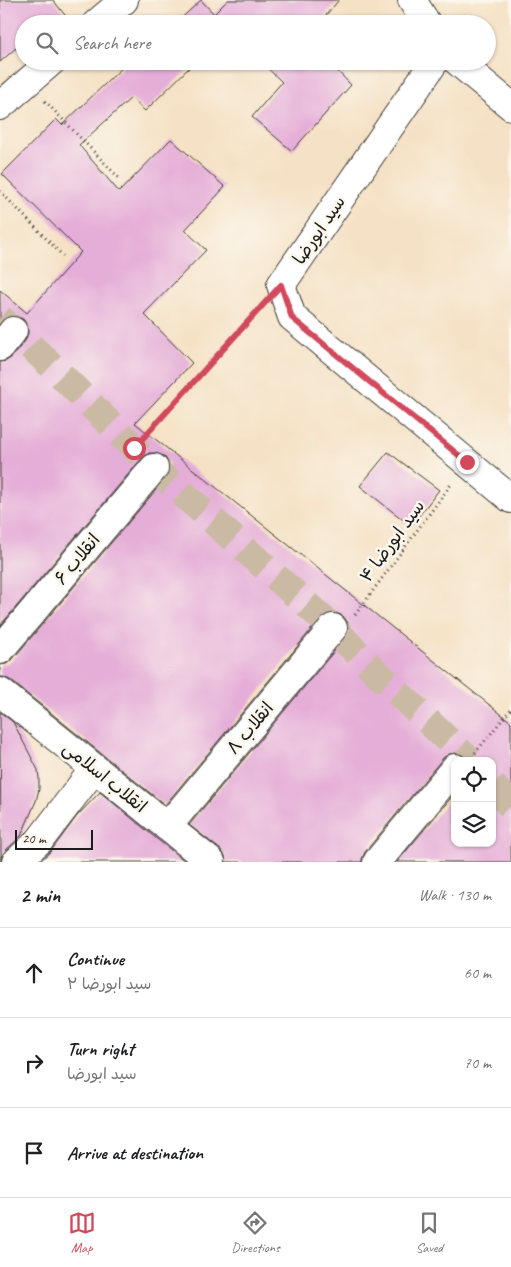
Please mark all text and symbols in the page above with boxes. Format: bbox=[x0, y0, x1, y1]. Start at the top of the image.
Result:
search box bbox=[15, 15, 496, 70]
icon: search bbox=[33, 29, 61, 57]
text: Search here bbox=[73, 31, 150, 55]
street label: سید ابورضا bbox=[288, 191, 350, 269]
route start bbox=[123, 437, 146, 460]
route end bbox=[456, 451, 479, 474]
street label: سید ابورضا ۴ bbox=[355, 496, 429, 586]
street label: انقلاب ۶ bbox=[49, 529, 105, 589]
street label: انقلاب ۸ bbox=[222, 697, 278, 759]
street label: انقلاب اسلامی bbox=[59, 737, 151, 817]
map controls bbox=[451, 757, 496, 847]
button: locate bbox=[451, 757, 496, 802]
button: layers bbox=[451, 802, 496, 847]
scale bar bbox=[15, 827, 92, 850]
text: 20 m bbox=[22, 830, 46, 847]
text: 2 min bbox=[20, 882, 60, 908]
text: Walk · 130 m bbox=[419, 885, 491, 905]
text: Continue bbox=[67, 947, 124, 971]
icon: ahead bbox=[20, 959, 48, 987]
text: 60 m bbox=[464, 963, 491, 983]
text: سید ابورضا ۲ bbox=[67, 974, 151, 994]
text: Turn right bbox=[67, 1037, 134, 1061]
icon: right bbox=[20, 1049, 48, 1077]
text: 70 m bbox=[464, 1053, 491, 1073]
text: سید ابورضا bbox=[67, 1064, 137, 1084]
icon: arrive bbox=[20, 1139, 48, 1167]
text: Arrive at destination bbox=[67, 1141, 203, 1165]
tab: Map bbox=[68, 1209, 96, 1256]
tab: Directions bbox=[231, 1209, 280, 1256]
tab: Saved bbox=[415, 1209, 443, 1256]

